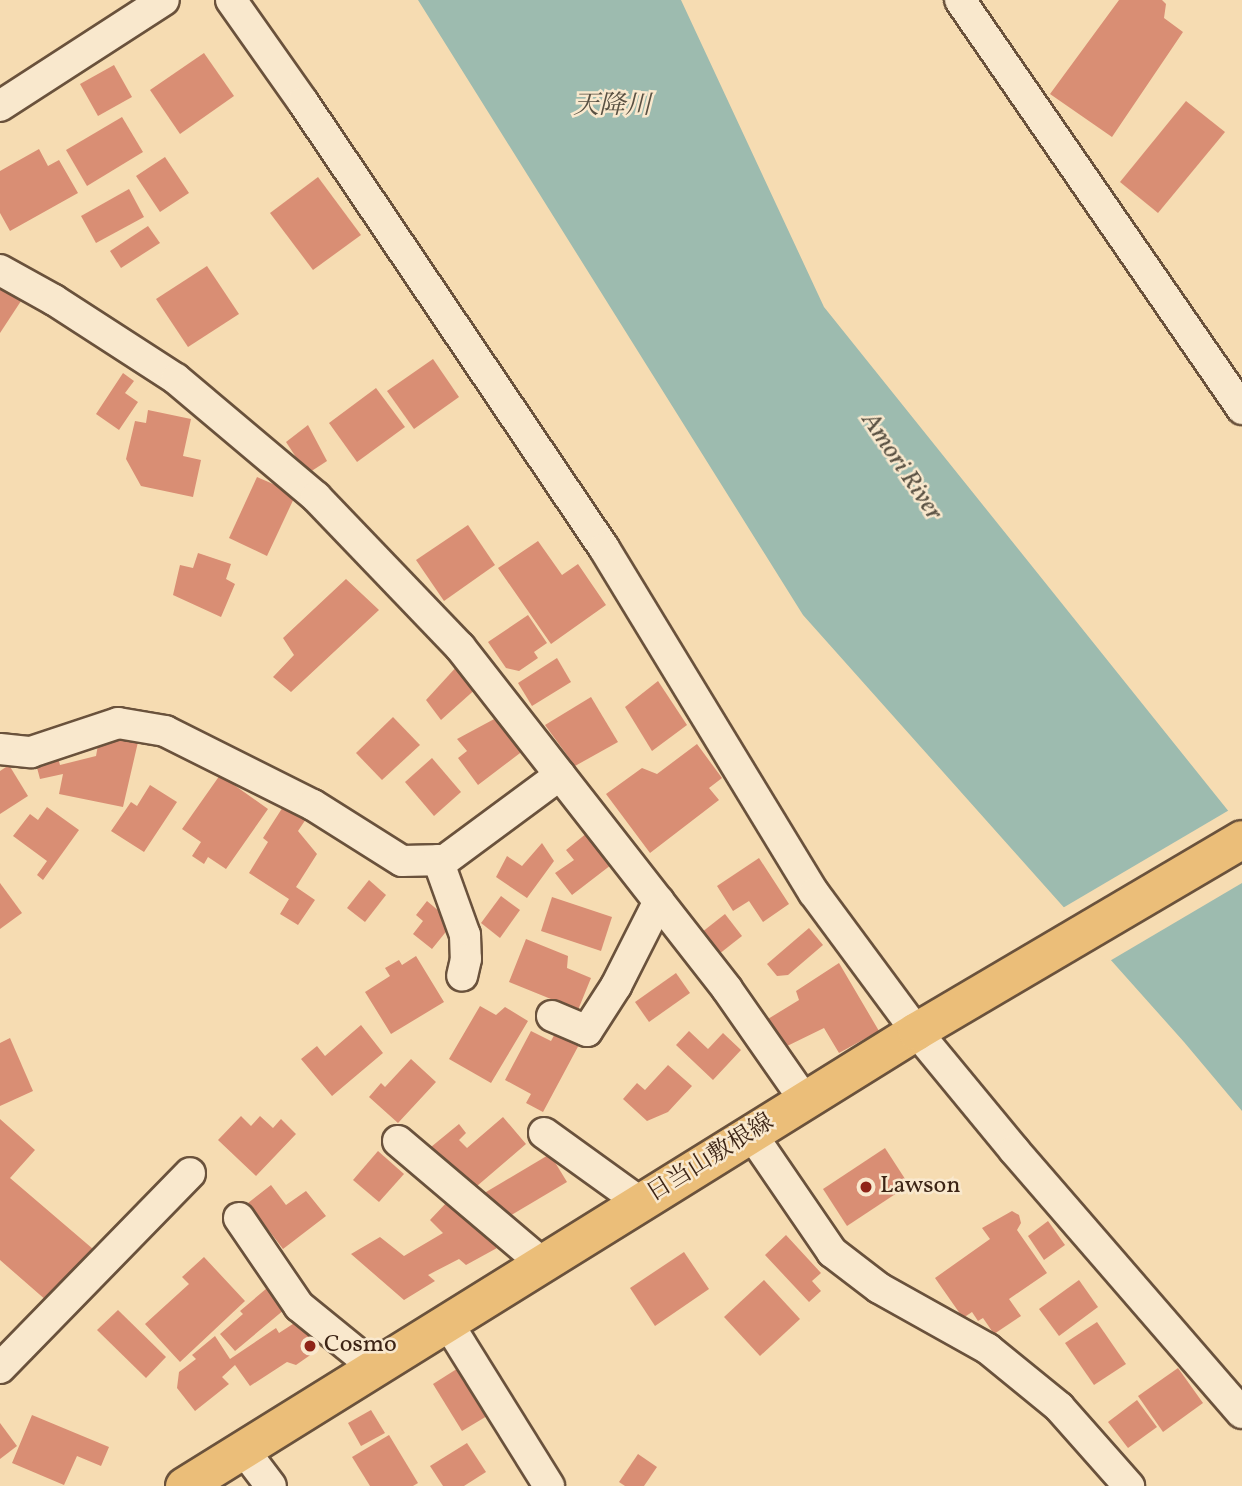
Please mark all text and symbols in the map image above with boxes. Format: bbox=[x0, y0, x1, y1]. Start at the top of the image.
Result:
water label: 天降川 bbox=[573, 91, 651, 123]
water label: Amori River bbox=[853, 407, 949, 527]
street label: 日当山敷根線 bbox=[642, 1109, 780, 1209]
place label: Lawson bbox=[880, 1173, 961, 1201]
marker: Lawson bbox=[858, 1179, 874, 1195]
place label: Cosmo bbox=[324, 1332, 397, 1360]
marker: Cosmo bbox=[302, 1338, 318, 1354]

